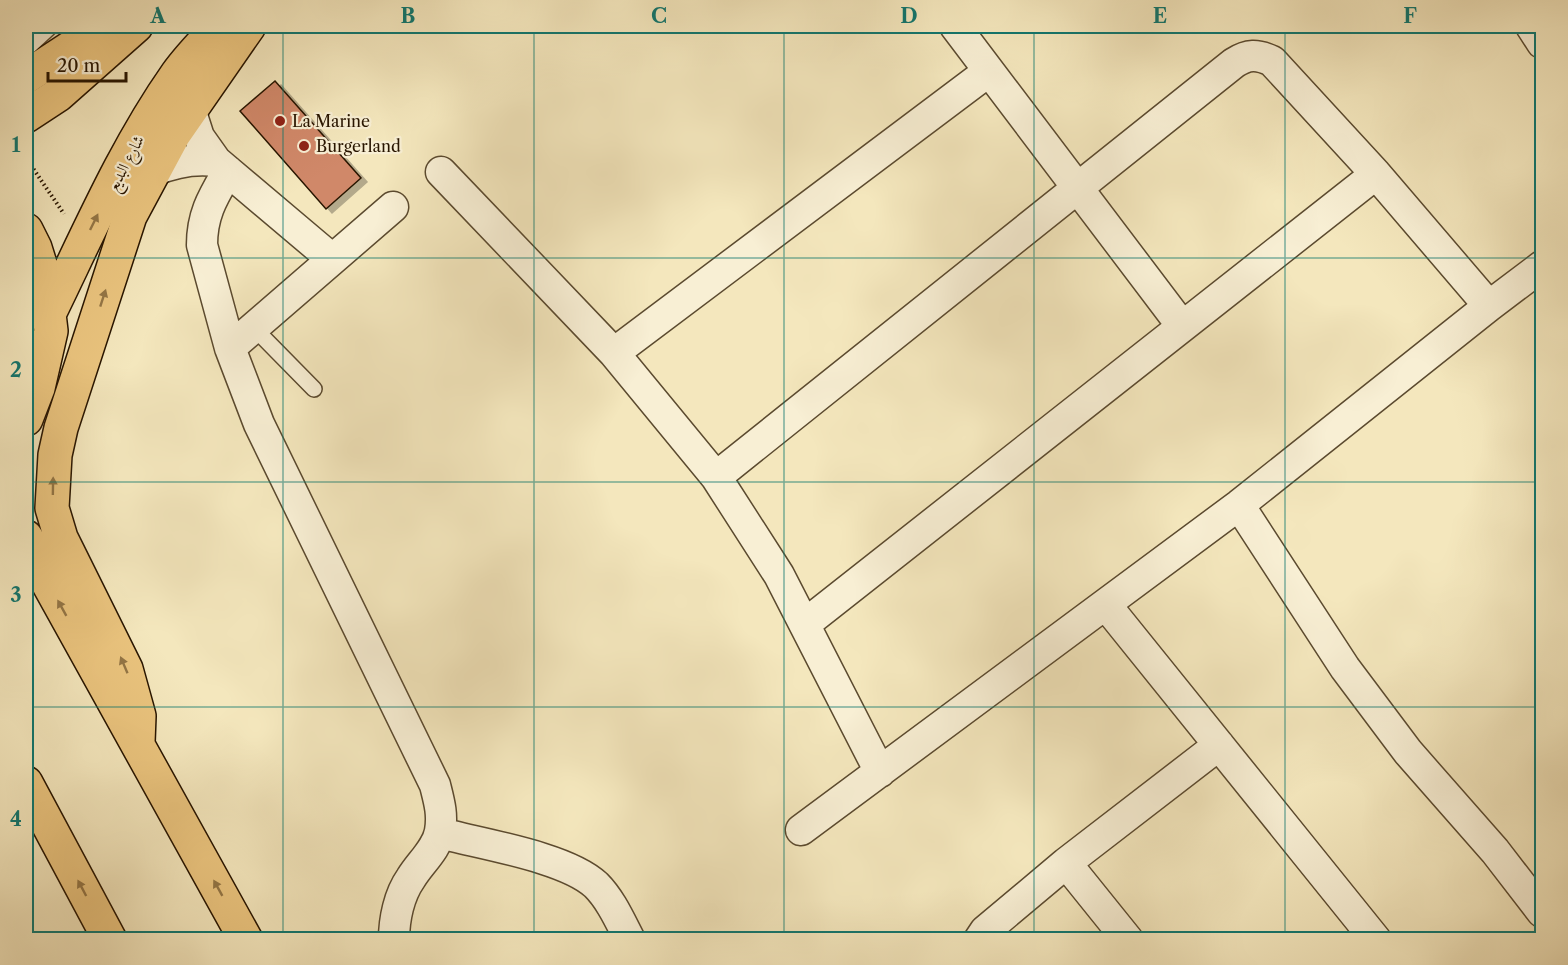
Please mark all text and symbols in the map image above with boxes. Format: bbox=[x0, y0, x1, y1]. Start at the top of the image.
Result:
text: A bbox=[149, 4, 166, 28]
text: B bbox=[401, 4, 416, 28]
text: C bbox=[651, 4, 667, 28]
text: D bbox=[900, 4, 918, 28]
text: E bbox=[1153, 4, 1167, 28]
text: F bbox=[1403, 4, 1417, 28]
scale bar bbox=[48, 45, 126, 83]
text: 20 m bbox=[57, 55, 101, 77]
place label: La Marine bbox=[292, 111, 370, 131]
marker: La Marine bbox=[273, 114, 287, 128]
street label: شارع البديع bbox=[102, 132, 153, 197]
text: 1 bbox=[12, 133, 21, 157]
place label: Burgerland bbox=[316, 136, 401, 156]
marker: Burgerland bbox=[297, 139, 311, 153]
one-way arrow bbox=[90, 214, 99, 231]
one-way arrow bbox=[98, 289, 108, 307]
text: 2 bbox=[10, 358, 22, 382]
one-way arrow bbox=[48, 477, 58, 496]
text: 3 bbox=[10, 583, 22, 607]
one-way arrow bbox=[57, 599, 67, 616]
one-way arrow bbox=[119, 656, 128, 674]
text: 4 bbox=[10, 807, 22, 831]
one-way arrow bbox=[77, 879, 87, 896]
one-way arrow bbox=[213, 879, 223, 896]

